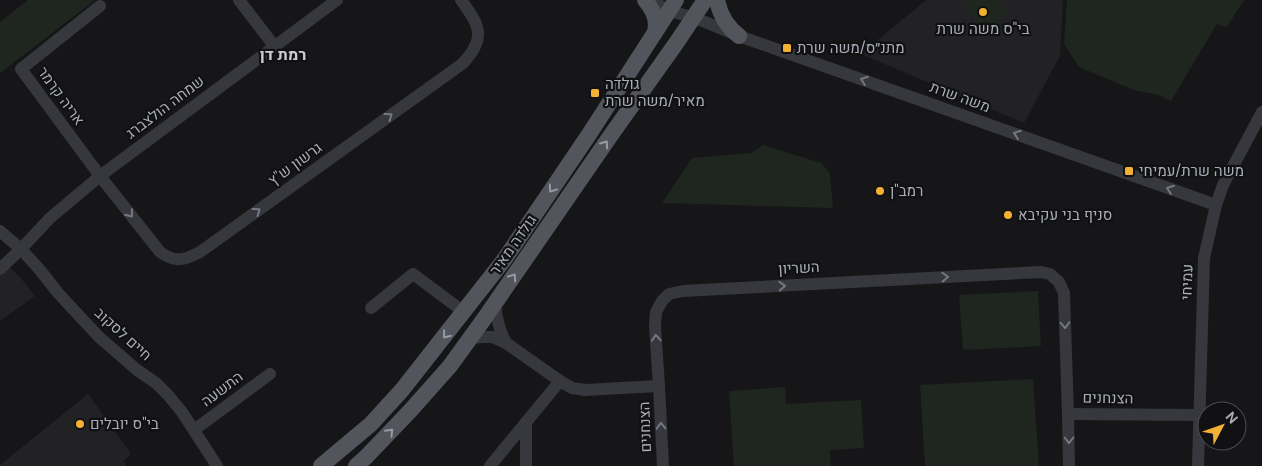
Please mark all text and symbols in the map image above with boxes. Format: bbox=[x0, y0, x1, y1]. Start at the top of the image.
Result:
marker: בי"ס משה שרת bbox=[977, 6, 989, 18]
place label: בי"ס משה שרת bbox=[936, 19, 1030, 39]
place label: מתנ״ס/משה שרת bbox=[797, 38, 905, 58]
marker: מתנ״ס/משה שרת bbox=[781, 42, 793, 54]
district label: רמת דן bbox=[260, 44, 306, 65]
street label: אריה קרמר bbox=[33, 63, 89, 129]
street label: שמחה הולצברג bbox=[122, 71, 208, 143]
place label: גולדה מאיר/משה שרת bbox=[605, 74, 705, 111]
one-way arrow bbox=[860, 76, 868, 86]
street label: משה שרת bbox=[927, 77, 993, 117]
marker: גולדה מאיר/משה שרת bbox=[589, 87, 601, 99]
one-way arrow bbox=[383, 113, 393, 122]
one-way arrow bbox=[1013, 130, 1022, 140]
street label: גרשון ש"ץ bbox=[264, 138, 326, 190]
one-way arrow bbox=[599, 140, 608, 149]
place label: משה שרת/עמיחי bbox=[1139, 161, 1244, 181]
marker: משה שרת/עמיחי bbox=[1123, 165, 1135, 177]
place label: רמב"ן bbox=[890, 181, 923, 201]
one-way arrow bbox=[548, 184, 558, 193]
marker: רמב"ן bbox=[874, 185, 886, 197]
one-way arrow bbox=[1166, 185, 1175, 195]
place label: סניף בני עקיבא bbox=[1018, 205, 1112, 225]
one-way arrow bbox=[124, 208, 133, 218]
one-way arrow bbox=[251, 208, 261, 217]
marker: סניף בני עקיבא bbox=[1002, 209, 1014, 221]
street label: גולדה מאיר bbox=[485, 211, 541, 279]
street label: השריון bbox=[778, 257, 820, 279]
street label: עמיחי bbox=[1176, 263, 1198, 301]
one-way arrow bbox=[941, 272, 949, 283]
one-way arrow bbox=[507, 273, 516, 283]
one-way arrow bbox=[779, 280, 787, 291]
street label: חיים לסקוב bbox=[90, 303, 156, 365]
one-way arrow bbox=[1060, 322, 1071, 330]
one-way arrow bbox=[443, 329, 451, 338]
one-way arrow bbox=[650, 334, 661, 342]
street label: התשעה bbox=[197, 367, 247, 411]
street label: הצנחנים bbox=[1082, 388, 1134, 408]
street label: הצנחנים bbox=[634, 401, 656, 453]
north arrow bbox=[1197, 401, 1247, 451]
text: N bbox=[1222, 408, 1242, 427]
place label: בי"ס יובלים bbox=[90, 414, 159, 434]
marker: בי"ס יובלים bbox=[74, 418, 86, 430]
one-way arrow bbox=[656, 422, 666, 430]
one-way arrow bbox=[384, 428, 393, 437]
one-way arrow bbox=[1064, 436, 1074, 444]

